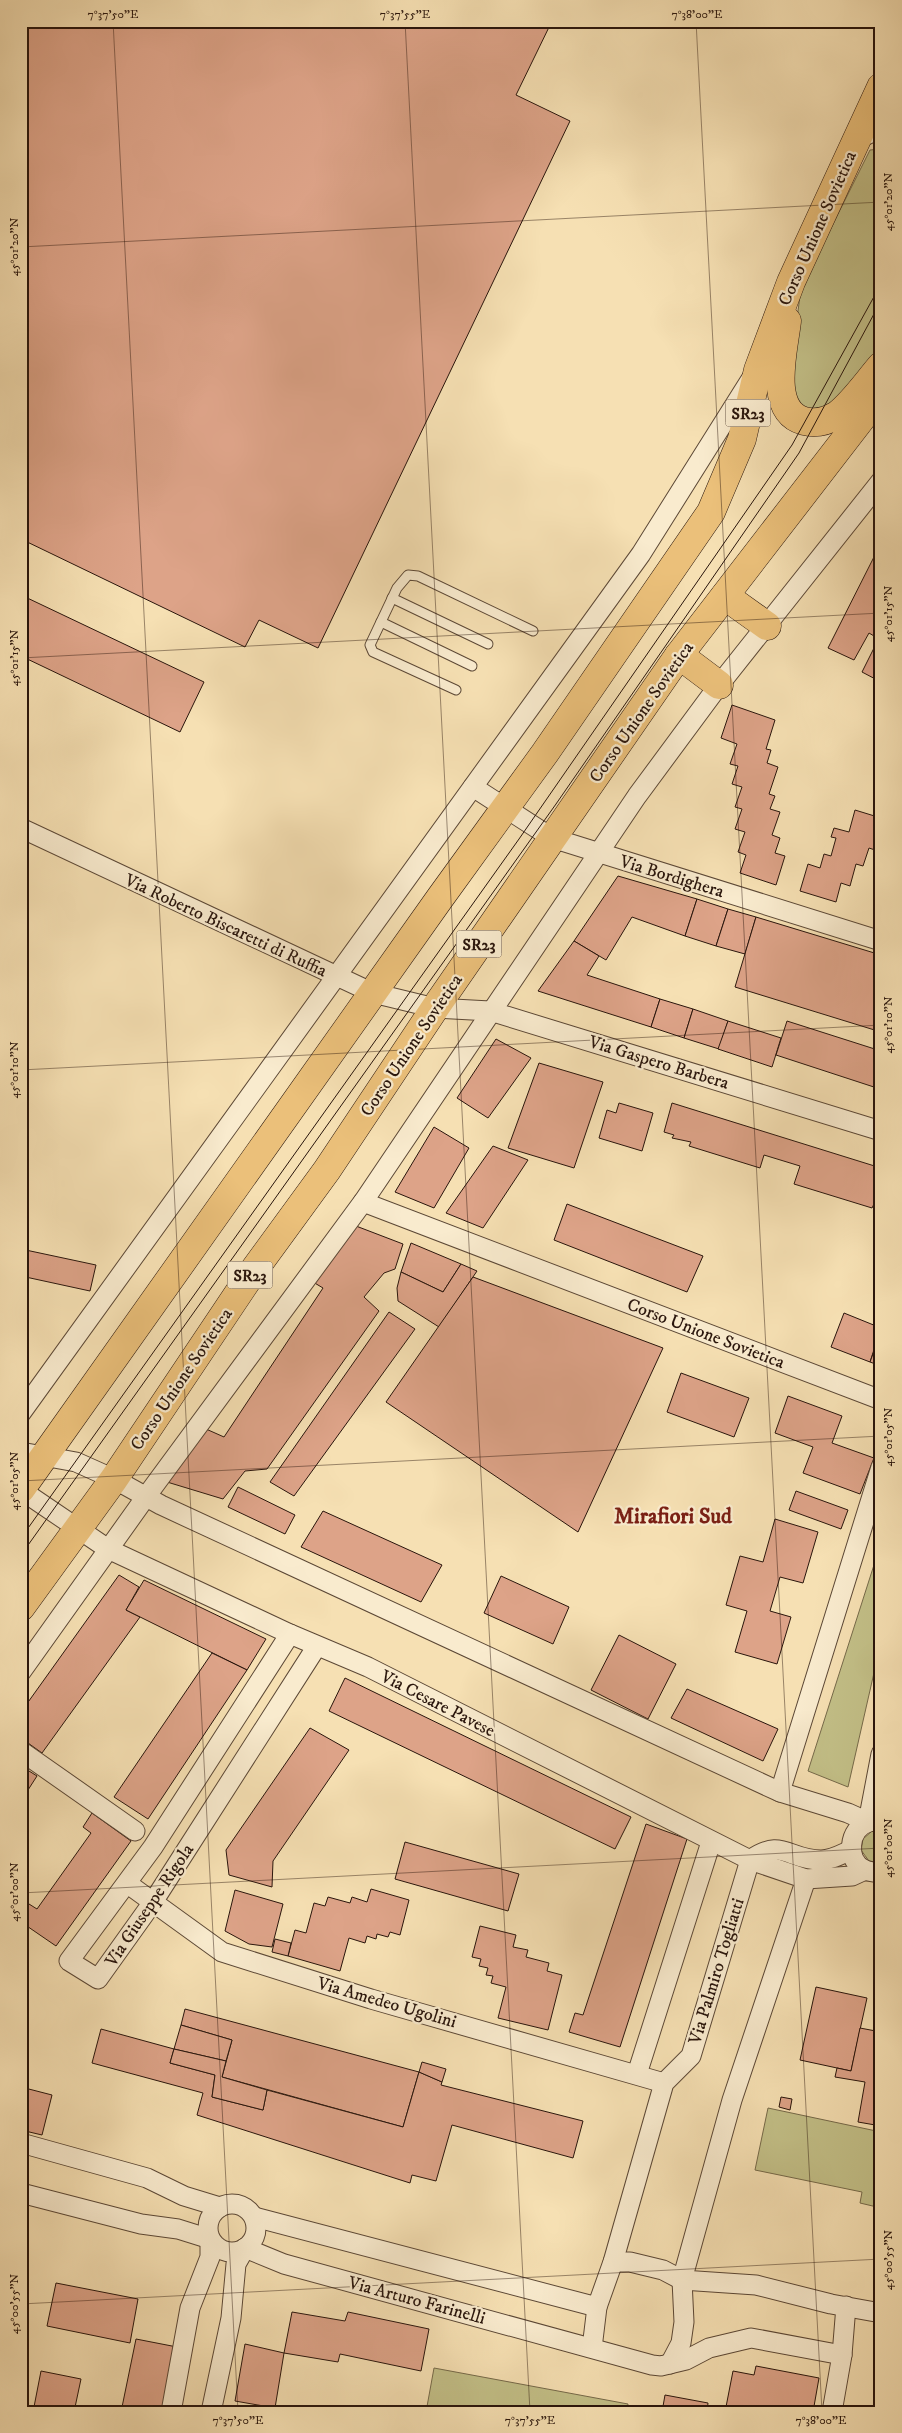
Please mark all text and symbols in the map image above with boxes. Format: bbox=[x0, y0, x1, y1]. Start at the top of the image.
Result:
text: 7°37'50"E bbox=[88, 7, 139, 22]
text: 7°37'55"E bbox=[380, 7, 431, 22]
text: 7°38'00"E bbox=[671, 7, 723, 22]
street label: Corso Unione Sovietica bbox=[774, 147, 862, 309]
text: 45°01'20"N bbox=[881, 173, 896, 231]
text: 45°01'20"N bbox=[7, 218, 22, 276]
road number: SR23 bbox=[726, 399, 770, 426]
text: 45°01'15"N bbox=[881, 586, 896, 642]
text: 45°01'15"N bbox=[7, 630, 22, 686]
street label: Corso Unione Sovietica bbox=[585, 638, 699, 787]
street label: Via Bordighera bbox=[616, 850, 727, 903]
street label: Via Roberto Biscaretti di Ruffia bbox=[120, 869, 330, 983]
road number: SR23 bbox=[456, 931, 502, 958]
street label: Corso Unione Sovietica bbox=[356, 970, 468, 1121]
text: 45°01'10"N bbox=[881, 996, 896, 1054]
street label: Via Gaspero Barbera bbox=[585, 1031, 732, 1095]
text: 45°01'10"N bbox=[7, 1041, 22, 1099]
road number: SR23 bbox=[228, 1262, 272, 1288]
street label: Corso Unione Sovietica bbox=[624, 1294, 788, 1374]
street label: Corso Unione Sovietica bbox=[126, 1304, 238, 1455]
text: 45°01'05"N bbox=[881, 1407, 896, 1466]
text: 45°01'05"N bbox=[7, 1451, 22, 1510]
district label: Mirafiori Sud bbox=[614, 1503, 733, 1530]
street label: Via Cesare Pavese bbox=[376, 1665, 498, 1742]
text: 45°01'00"N bbox=[881, 1818, 896, 1878]
street label: Via Giuseppe Rigola bbox=[100, 1840, 199, 1972]
text: 45°01'00"N bbox=[7, 1862, 22, 1922]
street label: Via Palmiro Togliatti bbox=[684, 1896, 750, 2048]
street label: Via Amedeo Ugolini bbox=[314, 1972, 459, 2033]
text: 45°00'55"N bbox=[881, 2230, 896, 2290]
street label: Via Arturo Farinelli bbox=[345, 2272, 488, 2330]
text: 45°00'55"N bbox=[7, 2274, 22, 2334]
text: 7°37'50"E bbox=[213, 2413, 264, 2428]
text: 7°37'55"E bbox=[505, 2413, 556, 2428]
text: 7°38'00"E bbox=[795, 2413, 847, 2428]

